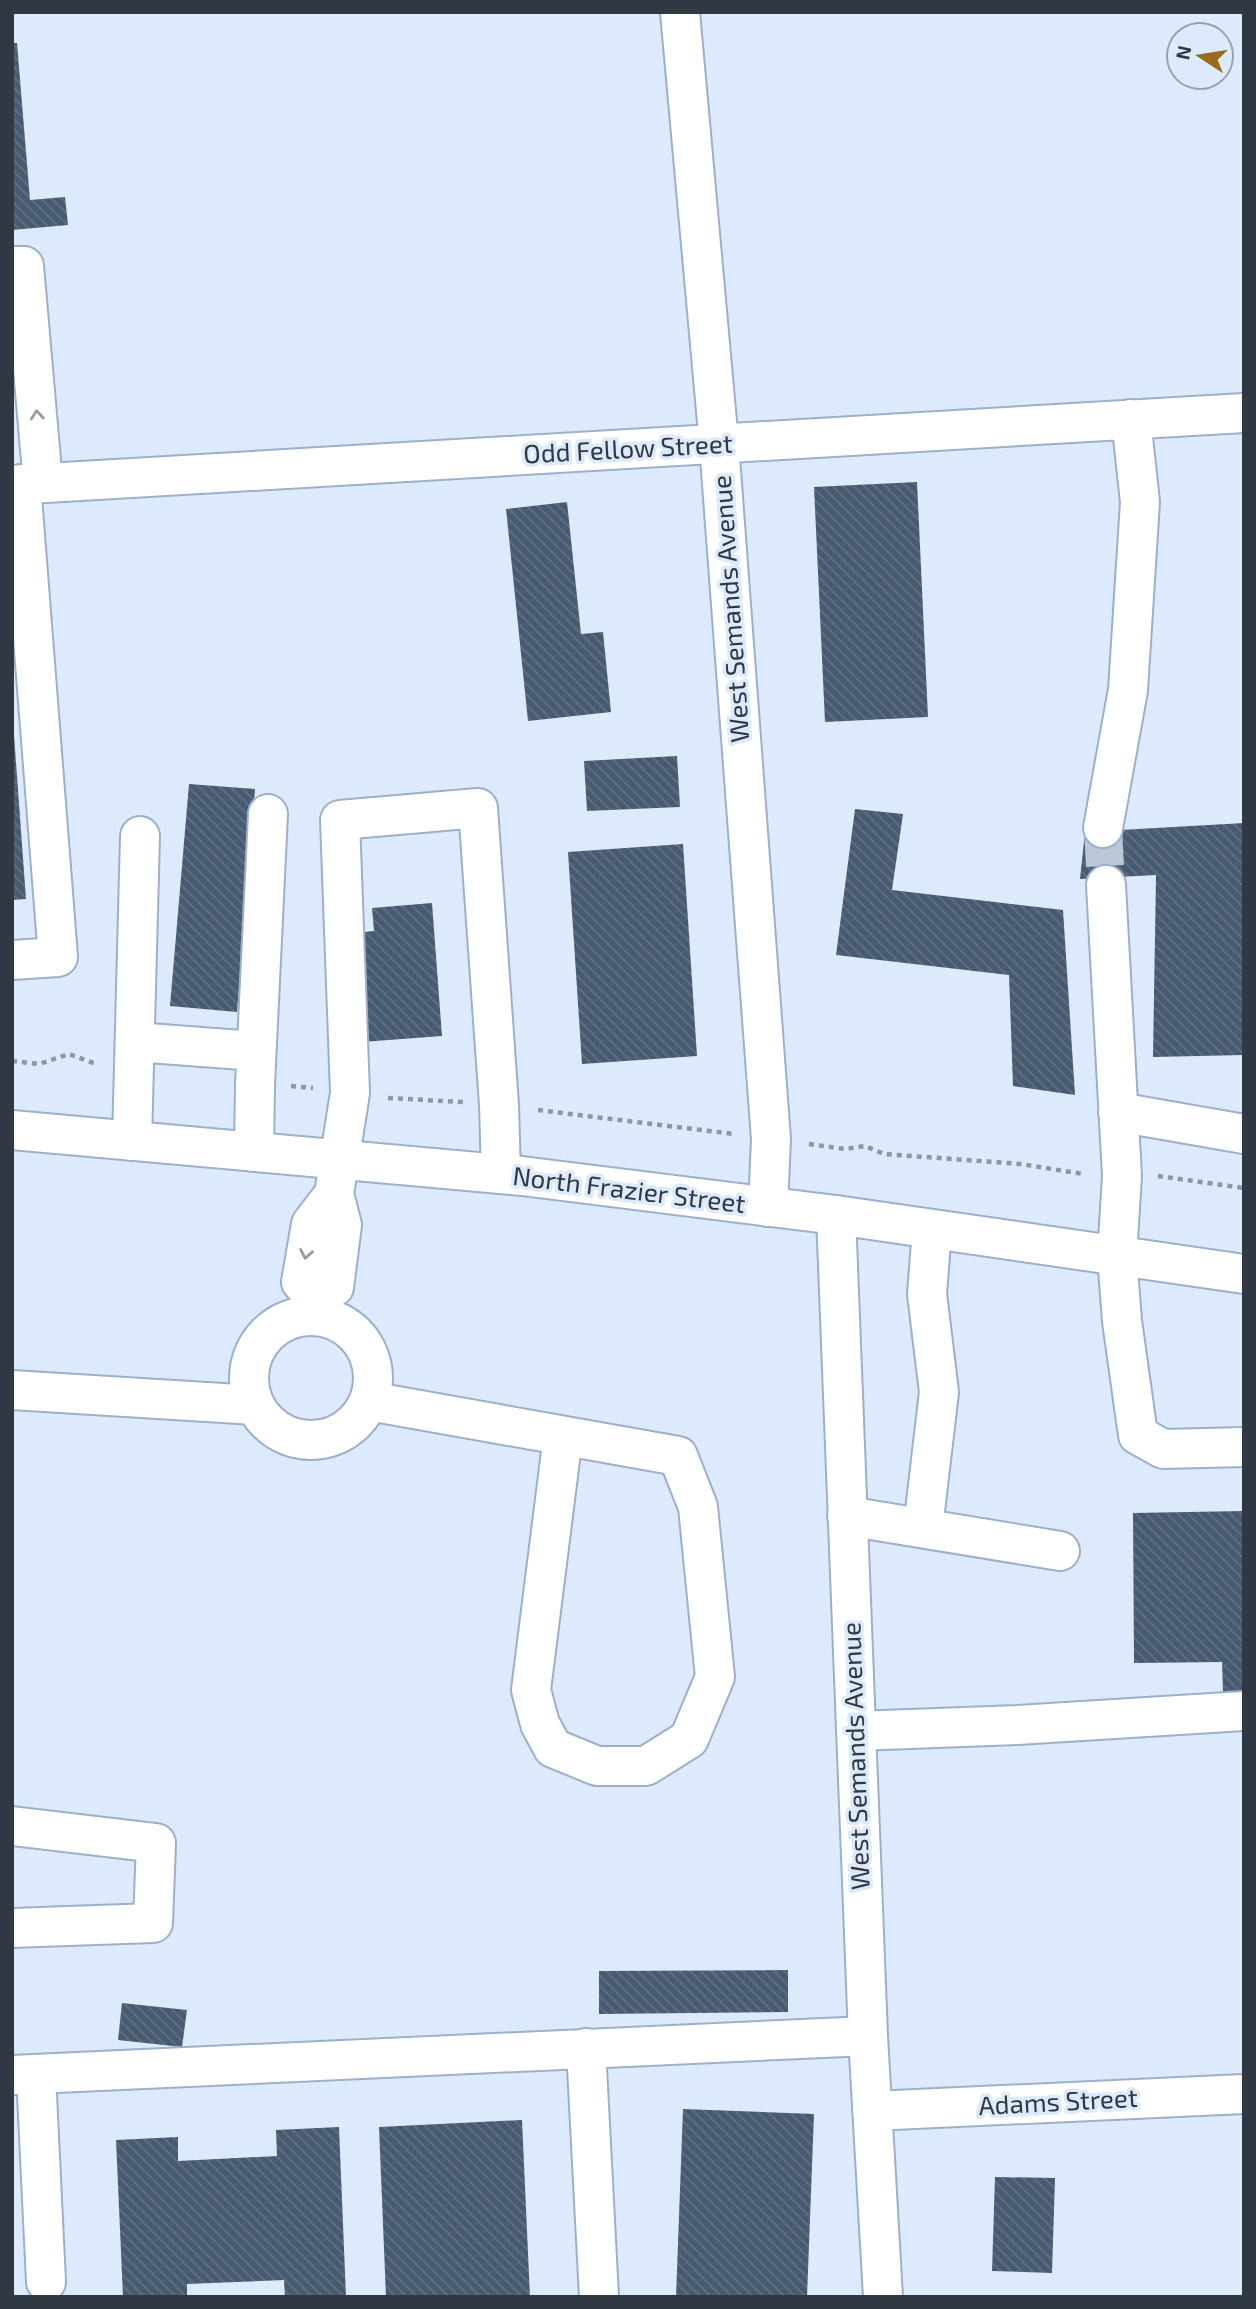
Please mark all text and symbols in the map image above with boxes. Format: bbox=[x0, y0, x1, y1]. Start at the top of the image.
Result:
north arrow bbox=[1165, 21, 1235, 91]
text: N bbox=[1170, 43, 1196, 61]
one-way arrow bbox=[30, 409, 45, 420]
street label: Odd Fellow Street bbox=[522, 427, 733, 468]
street label: West Semands Avenue bbox=[705, 474, 754, 744]
street label: North Frazier Street bbox=[511, 1159, 747, 1218]
one-way arrow bbox=[299, 1248, 314, 1260]
street label: West Semands Avenue bbox=[834, 1622, 875, 1891]
street label: Adams Street bbox=[978, 2081, 1138, 2120]

